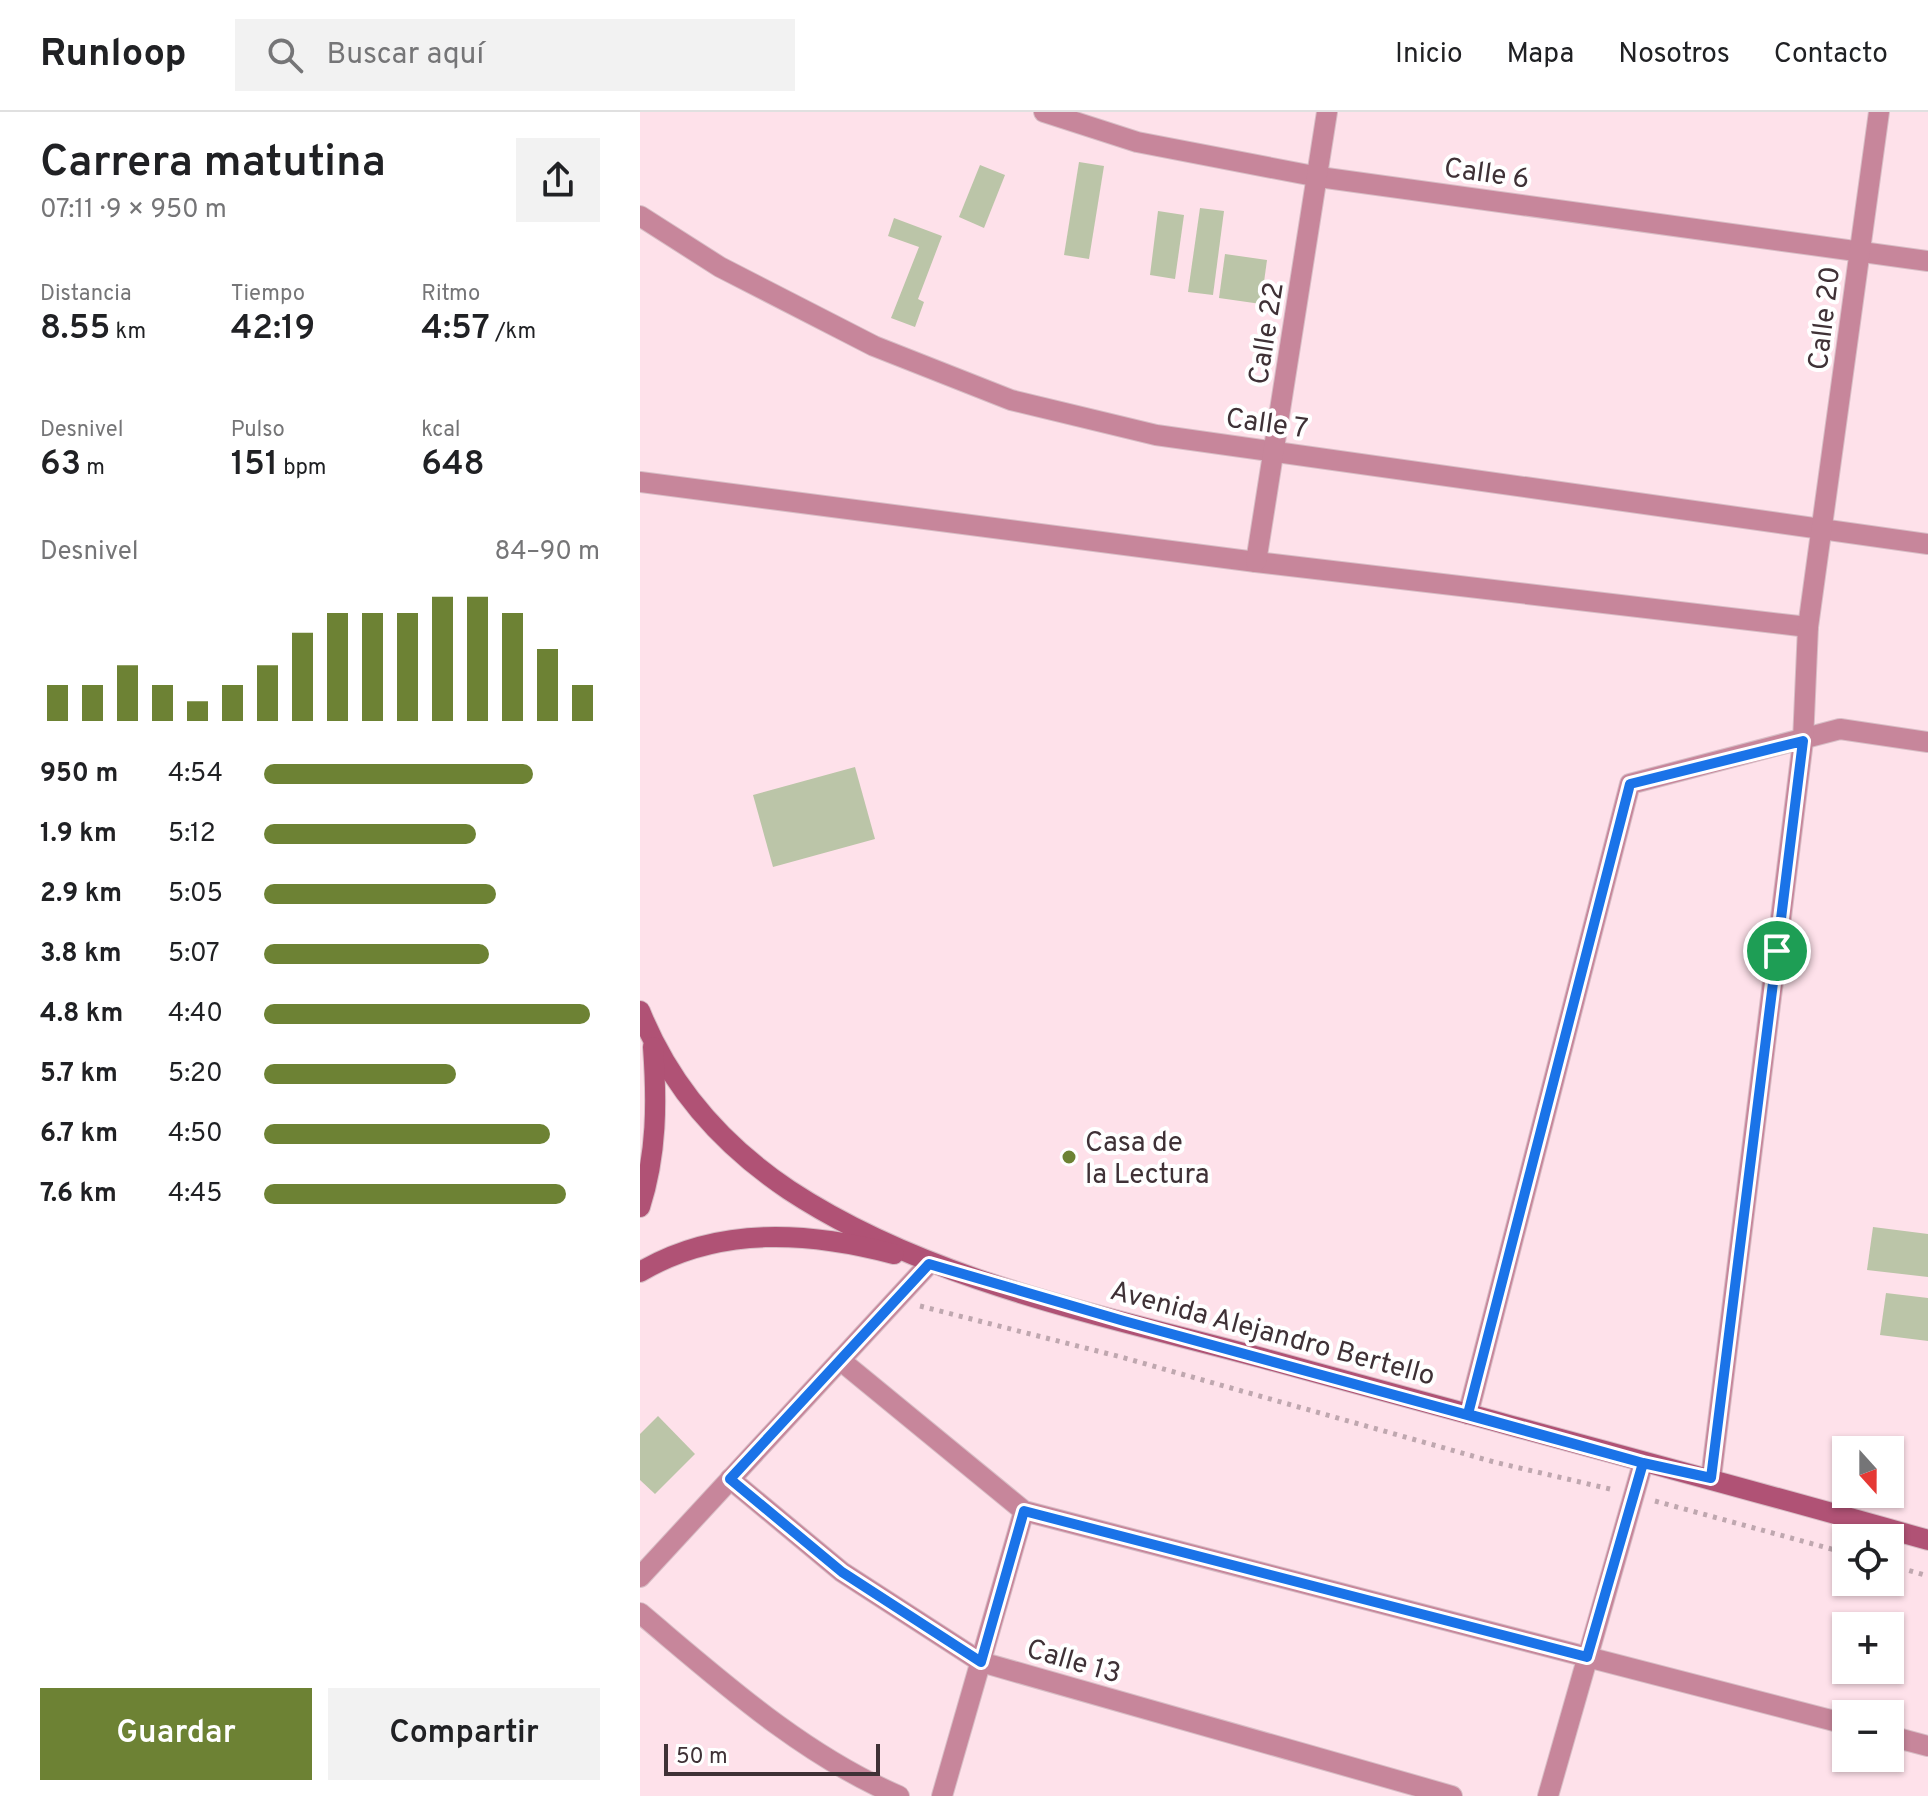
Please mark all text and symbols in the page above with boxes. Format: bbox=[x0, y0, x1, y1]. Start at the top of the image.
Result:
search box bbox=[235, 19, 795, 91]
text: Runloop bbox=[40, 31, 187, 80]
icon: search bbox=[263, 33, 307, 77]
text: Buscar aquí bbox=[327, 37, 484, 74]
text: Inicio bbox=[1395, 37, 1463, 73]
text: Mapa bbox=[1507, 37, 1574, 73]
text: Nosotros bbox=[1618, 37, 1730, 73]
text: Contacto bbox=[1774, 37, 1888, 73]
text: Carrera matutina bbox=[40, 136, 386, 192]
button: share bbox=[516, 138, 600, 222]
street label: Calle 6 bbox=[1442, 151, 1532, 199]
text: 07:11 · 9 × 950 m bbox=[40, 194, 227, 227]
street label: Calle 20 bbox=[1802, 264, 1850, 372]
street label: Calle 22 bbox=[1242, 280, 1294, 387]
text: Distancia bbox=[40, 281, 132, 308]
text: Tiempo bbox=[231, 281, 305, 308]
text: Ritmo bbox=[421, 281, 480, 308]
text: 8.55 bbox=[40, 308, 110, 351]
text: 42:19 bbox=[231, 308, 315, 351]
text: 4:57 bbox=[421, 308, 490, 351]
text: km bbox=[110, 319, 146, 346]
text: /km bbox=[490, 319, 536, 346]
street label: Calle 7 bbox=[1223, 401, 1310, 449]
text: Desnivel bbox=[40, 417, 123, 444]
text: Pulso bbox=[231, 417, 285, 444]
text: kcal bbox=[421, 417, 460, 444]
text: 63 bbox=[40, 444, 81, 487]
text: 151 bbox=[231, 444, 278, 487]
text: 648 bbox=[421, 444, 485, 487]
text: m bbox=[81, 455, 105, 482]
text: bpm bbox=[278, 455, 327, 482]
text: Desnivel bbox=[40, 536, 139, 569]
text: 84–90 m bbox=[495, 536, 600, 569]
text: 950 m bbox=[40, 758, 118, 791]
text: 4:54 bbox=[168, 758, 223, 791]
text: 1.9 km bbox=[40, 818, 117, 851]
text: 5:12 bbox=[168, 818, 216, 851]
text: 2.9 km bbox=[40, 878, 122, 911]
text: 5:05 bbox=[168, 878, 223, 911]
pin bbox=[1743, 917, 1811, 985]
icon: arrive bbox=[1755, 929, 1799, 973]
text: 3.8 km bbox=[40, 938, 122, 971]
text: 5:07 bbox=[168, 938, 219, 971]
text: 4.8 km bbox=[40, 998, 123, 1031]
text: 4:40 bbox=[168, 998, 223, 1031]
text: 5.7 km bbox=[40, 1058, 118, 1091]
text: 5:20 bbox=[168, 1058, 223, 1091]
text: 6.7 km bbox=[40, 1118, 118, 1151]
text: 4:50 bbox=[168, 1118, 223, 1151]
place label: Casa de la Lectura bbox=[1085, 1126, 1210, 1194]
marker: Casa de la Lectura bbox=[1060, 1148, 1078, 1166]
text: 7.6 km bbox=[40, 1178, 117, 1211]
text: 4:45 bbox=[168, 1178, 222, 1211]
street label: Avenida Alejandro Bertello bbox=[1106, 1274, 1439, 1396]
north arrow bbox=[1832, 1436, 1904, 1508]
map controls bbox=[1832, 1436, 1904, 1772]
button: locate bbox=[1832, 1524, 1904, 1596]
button: + bbox=[1832, 1612, 1904, 1684]
street label: Calle 13 bbox=[1022, 1632, 1125, 1693]
button: Guardar bbox=[40, 1688, 312, 1780]
button: Compartir bbox=[328, 1688, 600, 1780]
button: − bbox=[1832, 1700, 1904, 1772]
scale bar bbox=[664, 1740, 880, 1776]
text: 50 m bbox=[676, 1744, 728, 1771]

